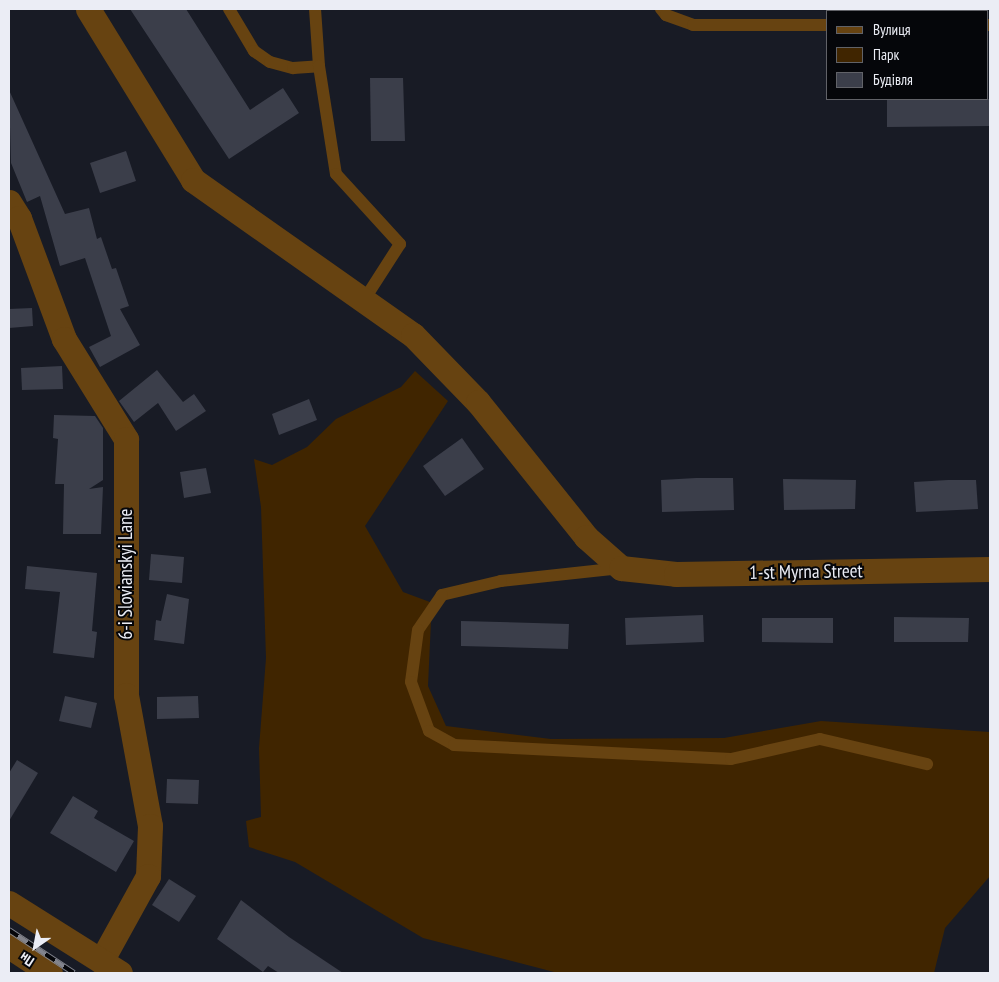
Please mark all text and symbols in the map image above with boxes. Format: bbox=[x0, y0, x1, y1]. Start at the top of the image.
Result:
legend bbox=[826, 10, 989, 100]
text: Вулиця bbox=[873, 20, 911, 39]
text: Парк bbox=[873, 45, 899, 64]
text: Будівля bbox=[873, 70, 913, 89]
street label: 6-i Slovianskyi Lane bbox=[115, 509, 137, 639]
street label: 1-st Myrna Street bbox=[749, 560, 863, 584]
north arrow bbox=[10, 922, 60, 972]
text: Пн bbox=[16, 948, 37, 971]

